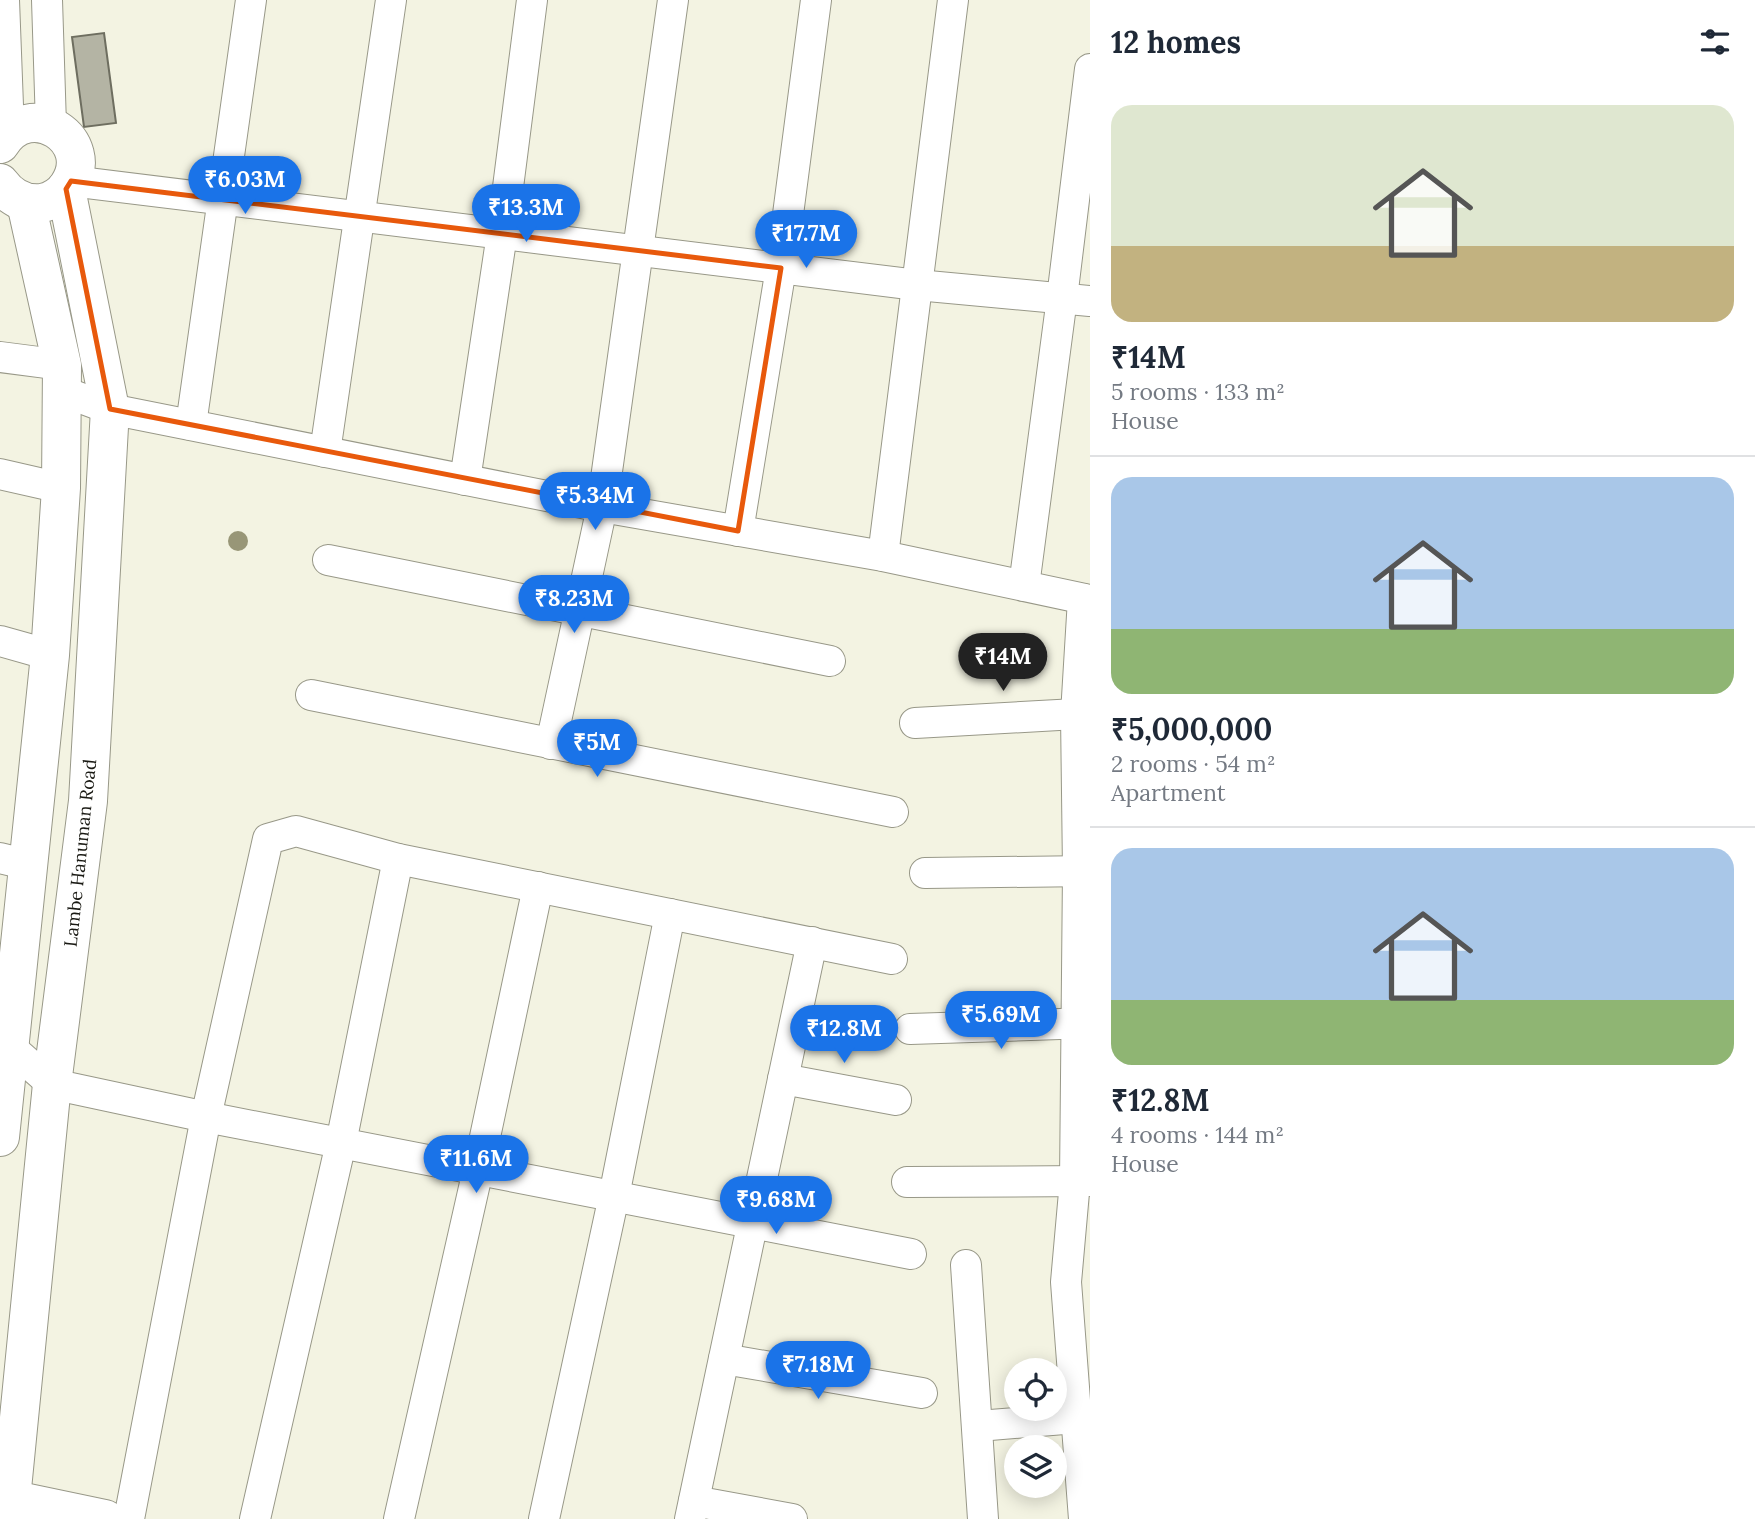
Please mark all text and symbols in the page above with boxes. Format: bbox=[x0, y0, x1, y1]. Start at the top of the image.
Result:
text: 12 homes bbox=[1111, 23, 1241, 61]
icon: filters bbox=[1696, 23, 1734, 61]
icon: home bbox=[1360, 150, 1486, 276]
pin: ₹6.03M bbox=[188, 156, 302, 216]
text: ₹6.03M bbox=[204, 164, 286, 193]
pin: ₹13.3M bbox=[469, 184, 583, 244]
text: ₹13.3M bbox=[488, 192, 564, 221]
pin: ₹17.7M bbox=[749, 210, 863, 270]
text: ₹17.7M bbox=[771, 218, 841, 247]
text: ₹14M bbox=[1111, 338, 1186, 376]
text: 5 rooms · 133 m² bbox=[1111, 377, 1285, 406]
text: House bbox=[1111, 406, 1179, 435]
pin: ₹5.34M bbox=[538, 472, 652, 532]
text: ₹5.34M bbox=[556, 480, 634, 509]
icon: home bbox=[1360, 522, 1486, 648]
pin: ₹8.23M bbox=[517, 576, 631, 635]
text: ₹8.23M bbox=[534, 583, 614, 612]
pin: ₹14M bbox=[962, 634, 1044, 693]
text: ₹14M bbox=[974, 641, 1032, 670]
text: ₹5,000,000 bbox=[1111, 710, 1272, 748]
pin: ₹5M bbox=[563, 720, 631, 779]
text: ₹5M bbox=[573, 727, 621, 756]
text: 2 rooms · 54 m² bbox=[1111, 749, 1276, 778]
street label: Lambe Hanuman Road bbox=[59, 758, 101, 948]
text: Apartment bbox=[1111, 778, 1226, 807]
icon: home bbox=[1360, 893, 1486, 1019]
pin: ₹5.69M bbox=[944, 992, 1058, 1051]
text: ₹5.69M bbox=[961, 999, 1041, 1028]
pin: ₹12.8M bbox=[787, 1006, 901, 1065]
text: ₹12.8M bbox=[806, 1013, 882, 1042]
text: ₹12.8M bbox=[1111, 1081, 1210, 1119]
text: 4 rooms · 144 m² bbox=[1111, 1120, 1284, 1149]
pin: ₹11.6M bbox=[419, 1136, 533, 1195]
text: ₹11.6M bbox=[440, 1143, 512, 1172]
text: House bbox=[1111, 1149, 1179, 1178]
pin: ₹9.68M bbox=[719, 1176, 833, 1236]
text: ₹9.68M bbox=[736, 1184, 816, 1213]
pin: ₹7.18M bbox=[761, 1342, 875, 1401]
text: ₹7.18M bbox=[782, 1349, 854, 1378]
map controls bbox=[1004, 1358, 1067, 1498]
button: locate bbox=[1004, 1358, 1067, 1421]
button: layers bbox=[1004, 1435, 1067, 1498]

